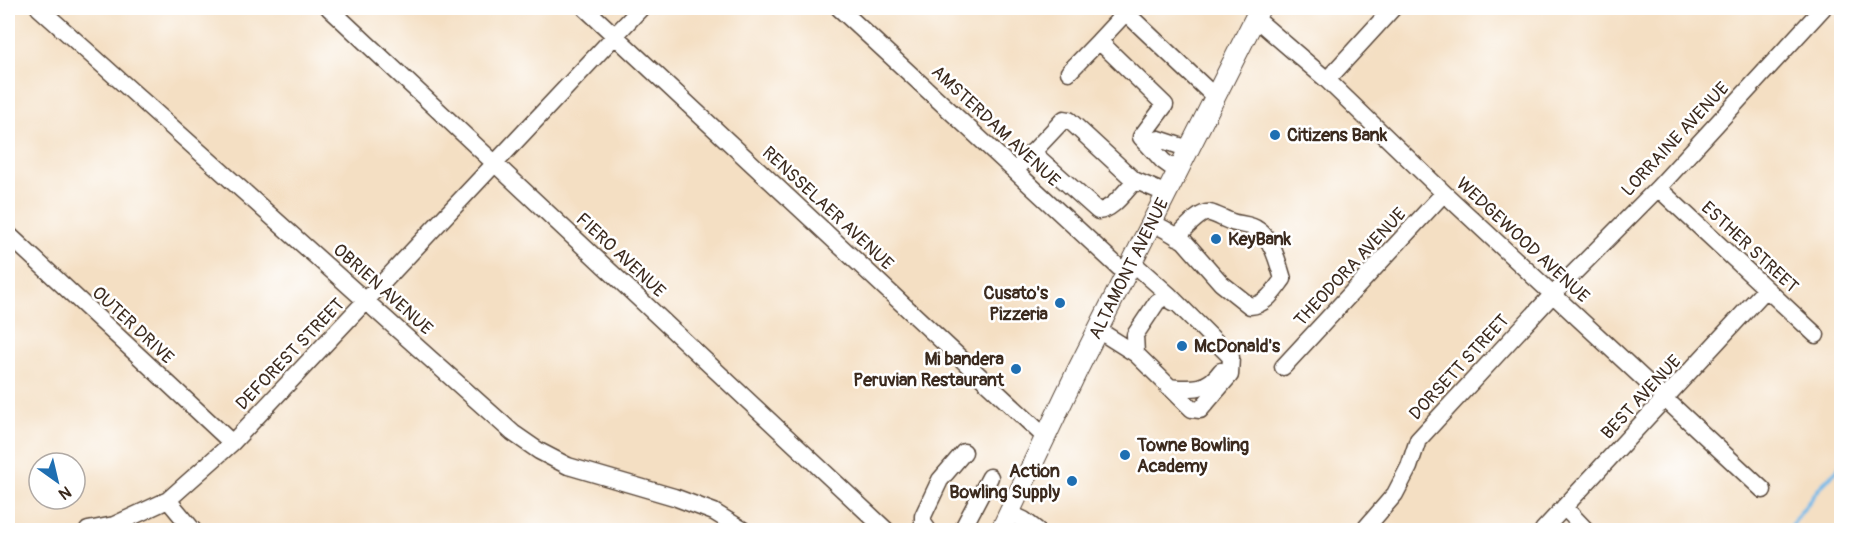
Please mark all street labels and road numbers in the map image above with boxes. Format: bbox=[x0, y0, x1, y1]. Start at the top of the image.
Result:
street label: AMSTERDAM AVENUE bbox=[926, 61, 1065, 192]
street label: LORRAINE AVENUE bbox=[1617, 77, 1734, 201]
street label: RENSSELAER AVENUE bbox=[757, 141, 898, 275]
street label: WEDGEWOOD AVENUE bbox=[1451, 173, 1594, 308]
street label: ALTAMONT AVENUE bbox=[1084, 194, 1174, 343]
street label: ESTHER STREET bbox=[1696, 196, 1803, 298]
street label: THEODORA AVENUE bbox=[1289, 203, 1411, 332]
street label: FIERO AVENUE bbox=[571, 208, 670, 303]
street label: OBRIEN AVENUE bbox=[328, 239, 437, 340]
street label: OUTER DRIVE bbox=[87, 282, 179, 369]
street label: DEFOREST STREET bbox=[231, 294, 350, 415]
street label: DORSETT STREET bbox=[1404, 310, 1514, 425]
street label: BEST AVENUE bbox=[1596, 350, 1686, 444]

